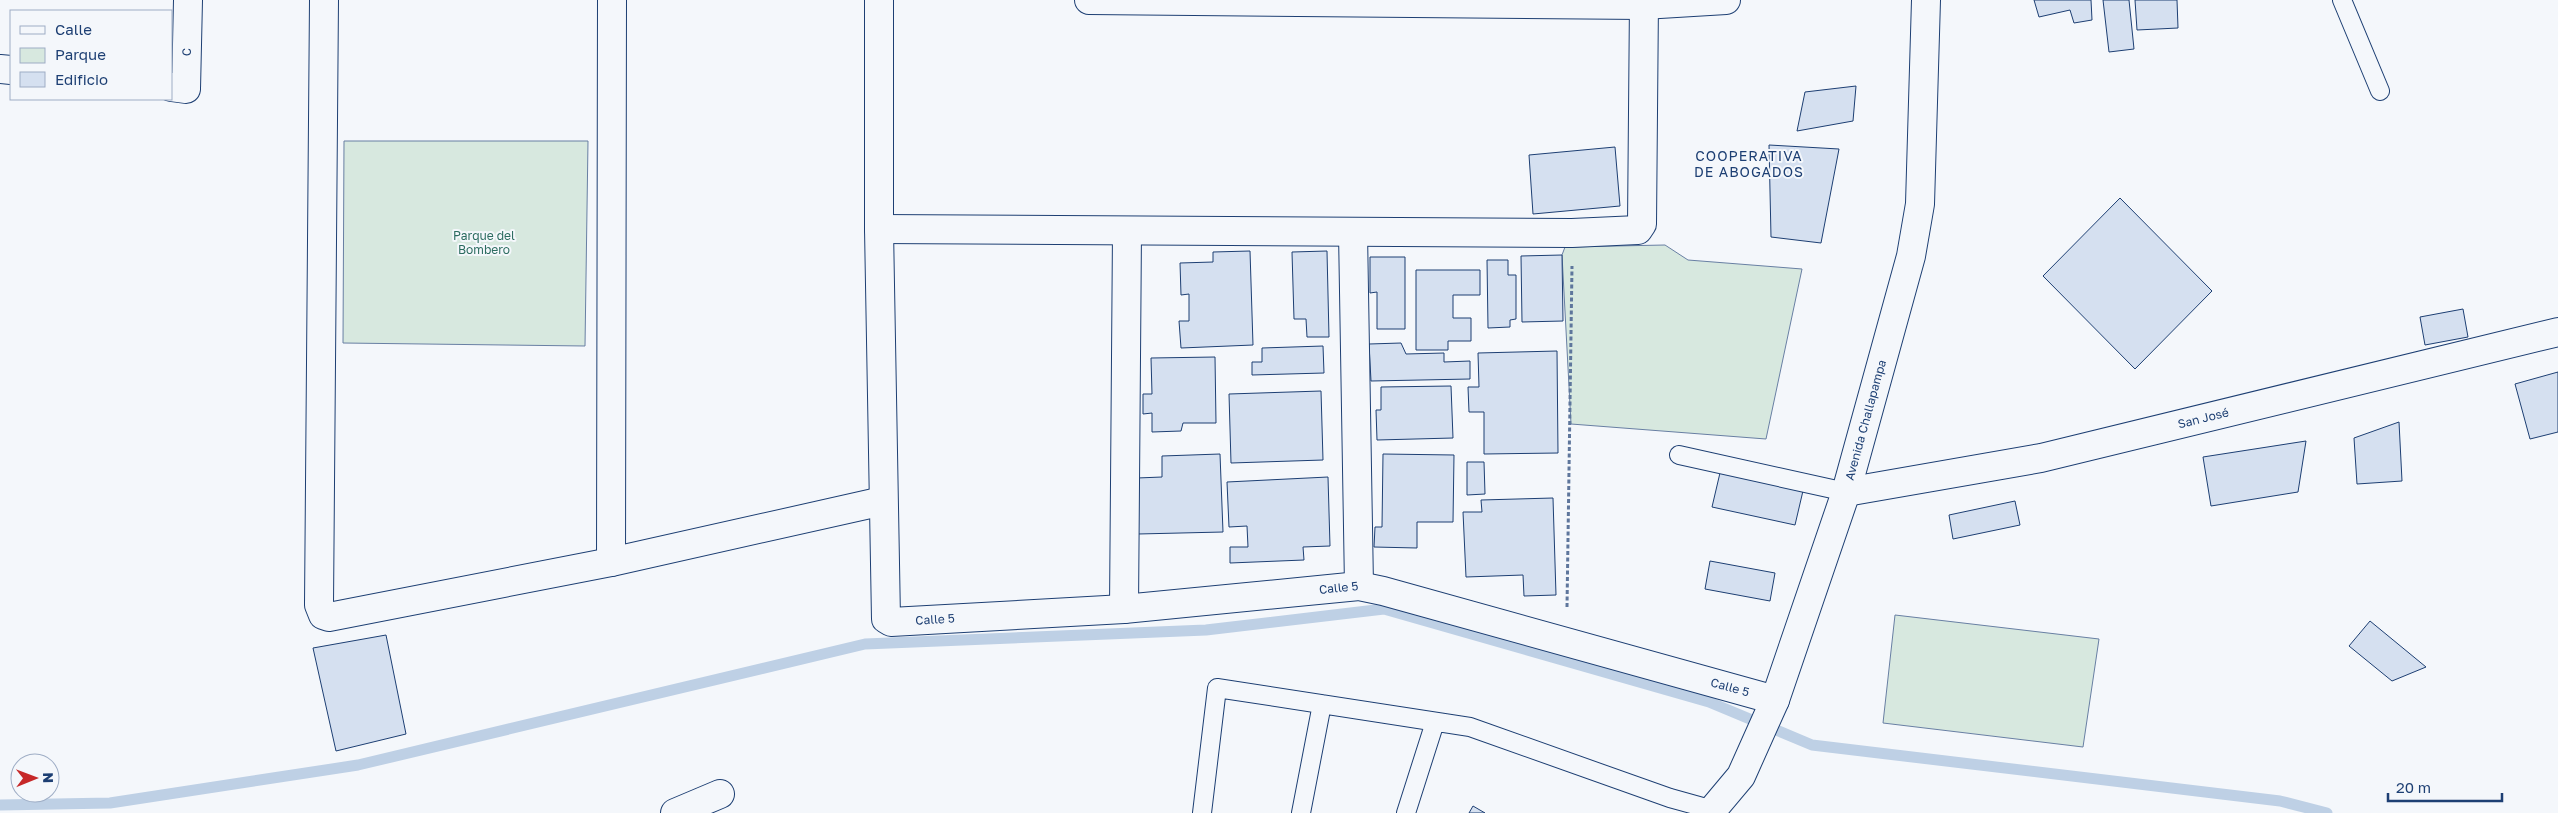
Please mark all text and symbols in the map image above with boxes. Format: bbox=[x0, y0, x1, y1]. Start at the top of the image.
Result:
legend bbox=[10, 10, 172, 100]
text: Calle bbox=[55, 20, 92, 38]
text: Parque bbox=[55, 45, 106, 63]
street label: C bbox=[179, 48, 194, 56]
text: Edificio bbox=[55, 70, 108, 88]
district label: COOPERATIVA DE ABOGADOS bbox=[1694, 147, 1804, 180]
park label: Parque del Bombero bbox=[453, 228, 515, 257]
street label: Avenida Challapampa bbox=[1842, 358, 1889, 482]
street label: San José bbox=[2176, 404, 2230, 431]
street label: Calle 5 bbox=[1318, 578, 1359, 597]
street label: Calle 5 bbox=[915, 610, 955, 628]
street label: Calle 5 bbox=[1709, 674, 1751, 700]
north arrow bbox=[10, 753, 60, 803]
scale bar bbox=[2388, 770, 2502, 802]
text: N bbox=[40, 772, 57, 783]
text: 20 m bbox=[2396, 778, 2431, 796]

